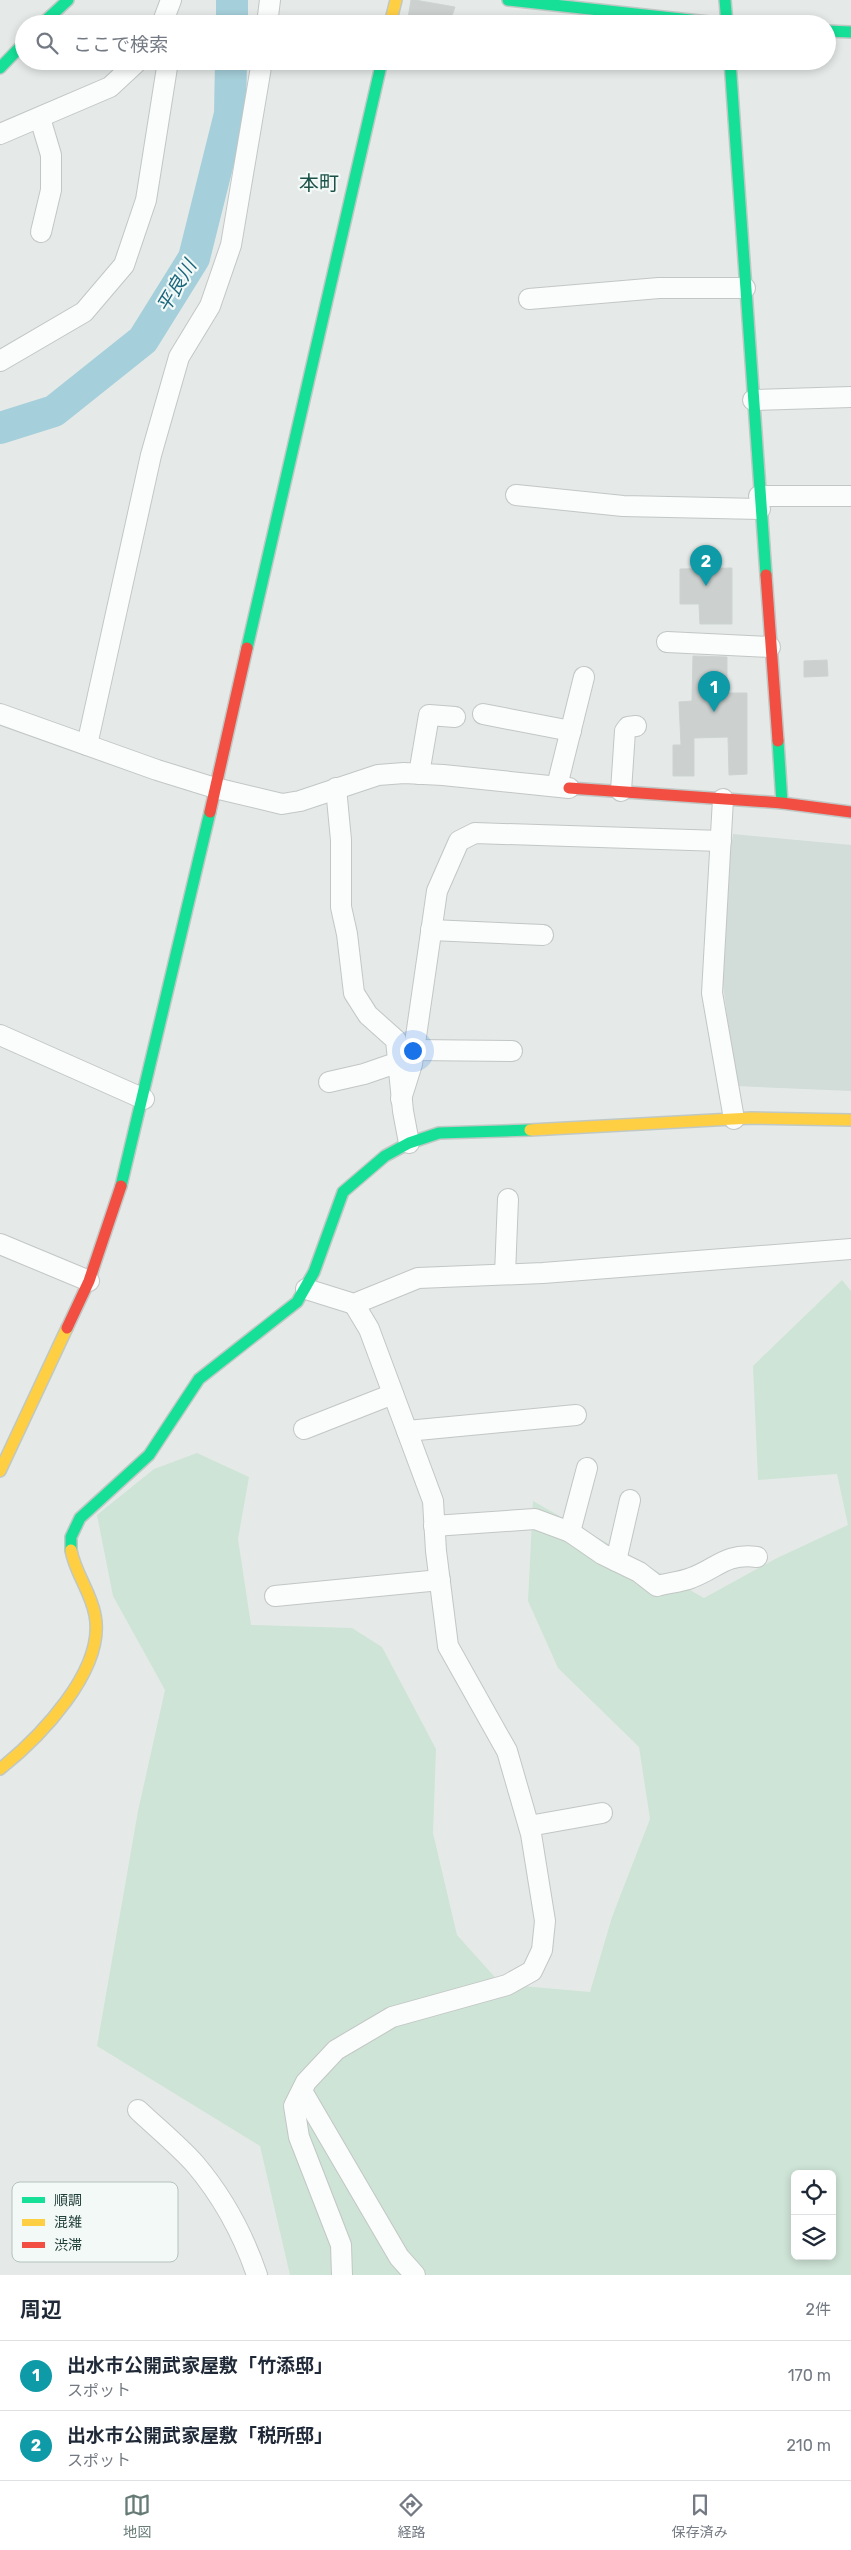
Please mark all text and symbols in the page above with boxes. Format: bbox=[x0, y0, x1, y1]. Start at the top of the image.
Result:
search box bbox=[15, 15, 836, 70]
icon: search bbox=[33, 29, 61, 57]
text: ここで検索 bbox=[73, 33, 168, 56]
district label: 本町 bbox=[299, 171, 339, 195]
water label: 平良川 bbox=[152, 254, 202, 317]
pin: 2 bbox=[690, 545, 722, 586]
pin: 1 bbox=[698, 671, 730, 712]
your location bbox=[400, 1038, 426, 1064]
map controls bbox=[791, 2170, 836, 2260]
button: locate bbox=[791, 2170, 836, 2215]
legend bbox=[12, 2182, 178, 2262]
text: 順調 bbox=[54, 2192, 82, 2209]
text: 混雑 bbox=[54, 2214, 82, 2231]
button: layers bbox=[791, 2215, 836, 2260]
text: 渋滞 bbox=[54, 2237, 82, 2254]
text: 周辺 bbox=[20, 2297, 62, 2322]
text: 2件 bbox=[806, 2300, 831, 2319]
text: 出水市公開武家屋敷「竹添邸」 bbox=[67, 2354, 333, 2377]
text: 1 bbox=[32, 2366, 40, 2385]
text: 170 m bbox=[788, 2366, 831, 2385]
text: スポット bbox=[67, 2381, 131, 2400]
text: 出水市公開武家屋敷「税所邸」 bbox=[67, 2424, 333, 2447]
text: 2 bbox=[31, 2436, 41, 2455]
text: 210 m bbox=[786, 2436, 831, 2455]
text: スポット bbox=[67, 2451, 131, 2470]
tab: 地図 bbox=[123, 2491, 151, 2541]
tab: 経路 bbox=[397, 2491, 425, 2541]
tab: 保存済み bbox=[672, 2491, 728, 2541]

